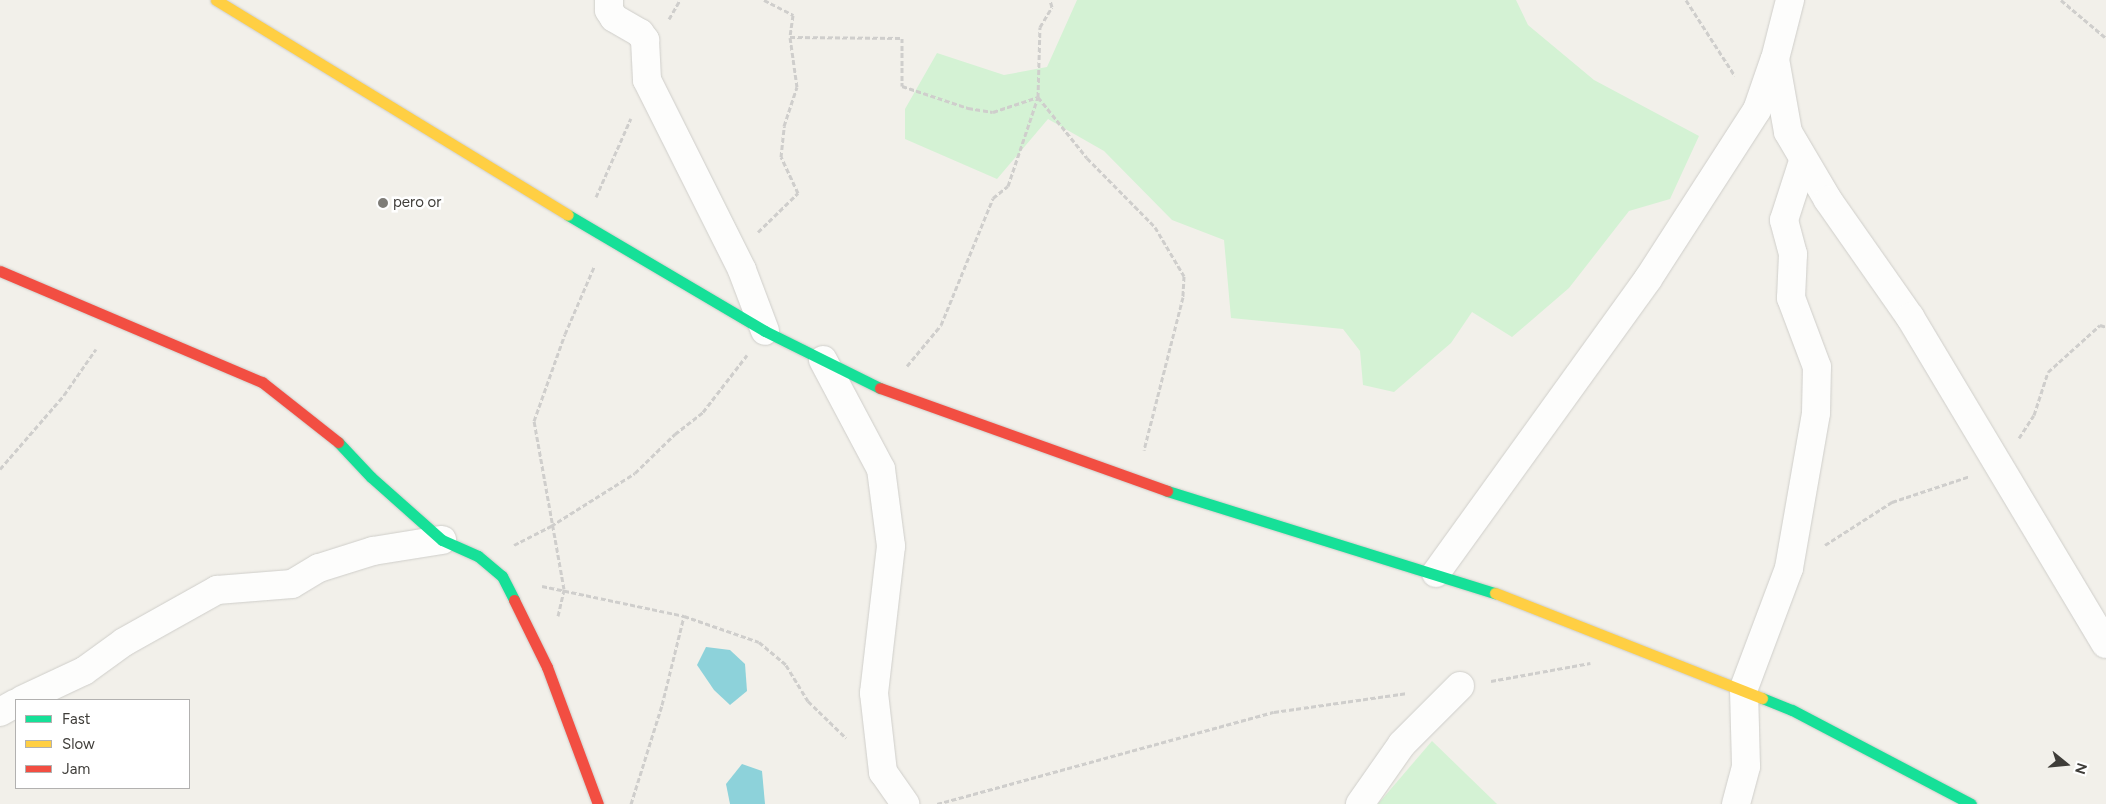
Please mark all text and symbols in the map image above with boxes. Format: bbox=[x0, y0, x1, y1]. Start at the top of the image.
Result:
place label: pero or bbox=[393, 194, 441, 212]
marker: pero or bbox=[377, 197, 389, 209]
legend bbox=[15, 699, 190, 789]
text: Fast bbox=[62, 710, 90, 728]
text: Slow bbox=[62, 735, 95, 753]
north arrow bbox=[2041, 739, 2091, 789]
text: Jam bbox=[62, 760, 90, 778]
text: N bbox=[2071, 761, 2091, 776]

